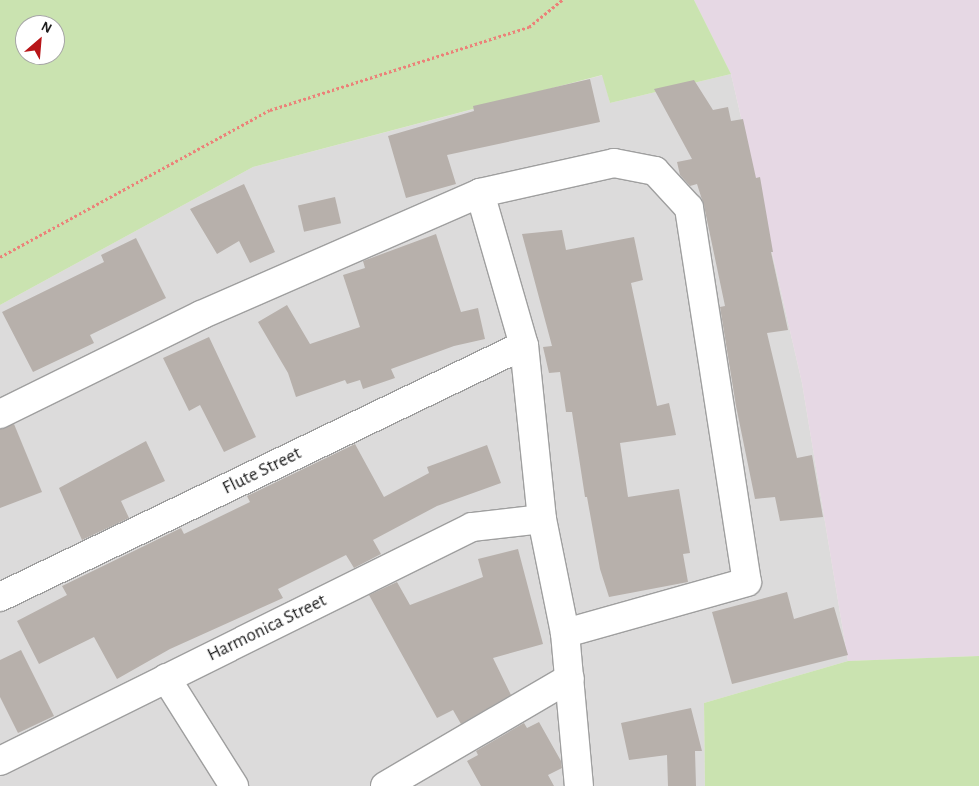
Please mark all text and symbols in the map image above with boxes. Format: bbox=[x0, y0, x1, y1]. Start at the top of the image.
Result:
north arrow bbox=[15, 15, 65, 65]
text: N bbox=[39, 19, 54, 36]
street label: Flute Street bbox=[219, 442, 305, 500]
street label: Harmonica Street bbox=[204, 589, 330, 667]

